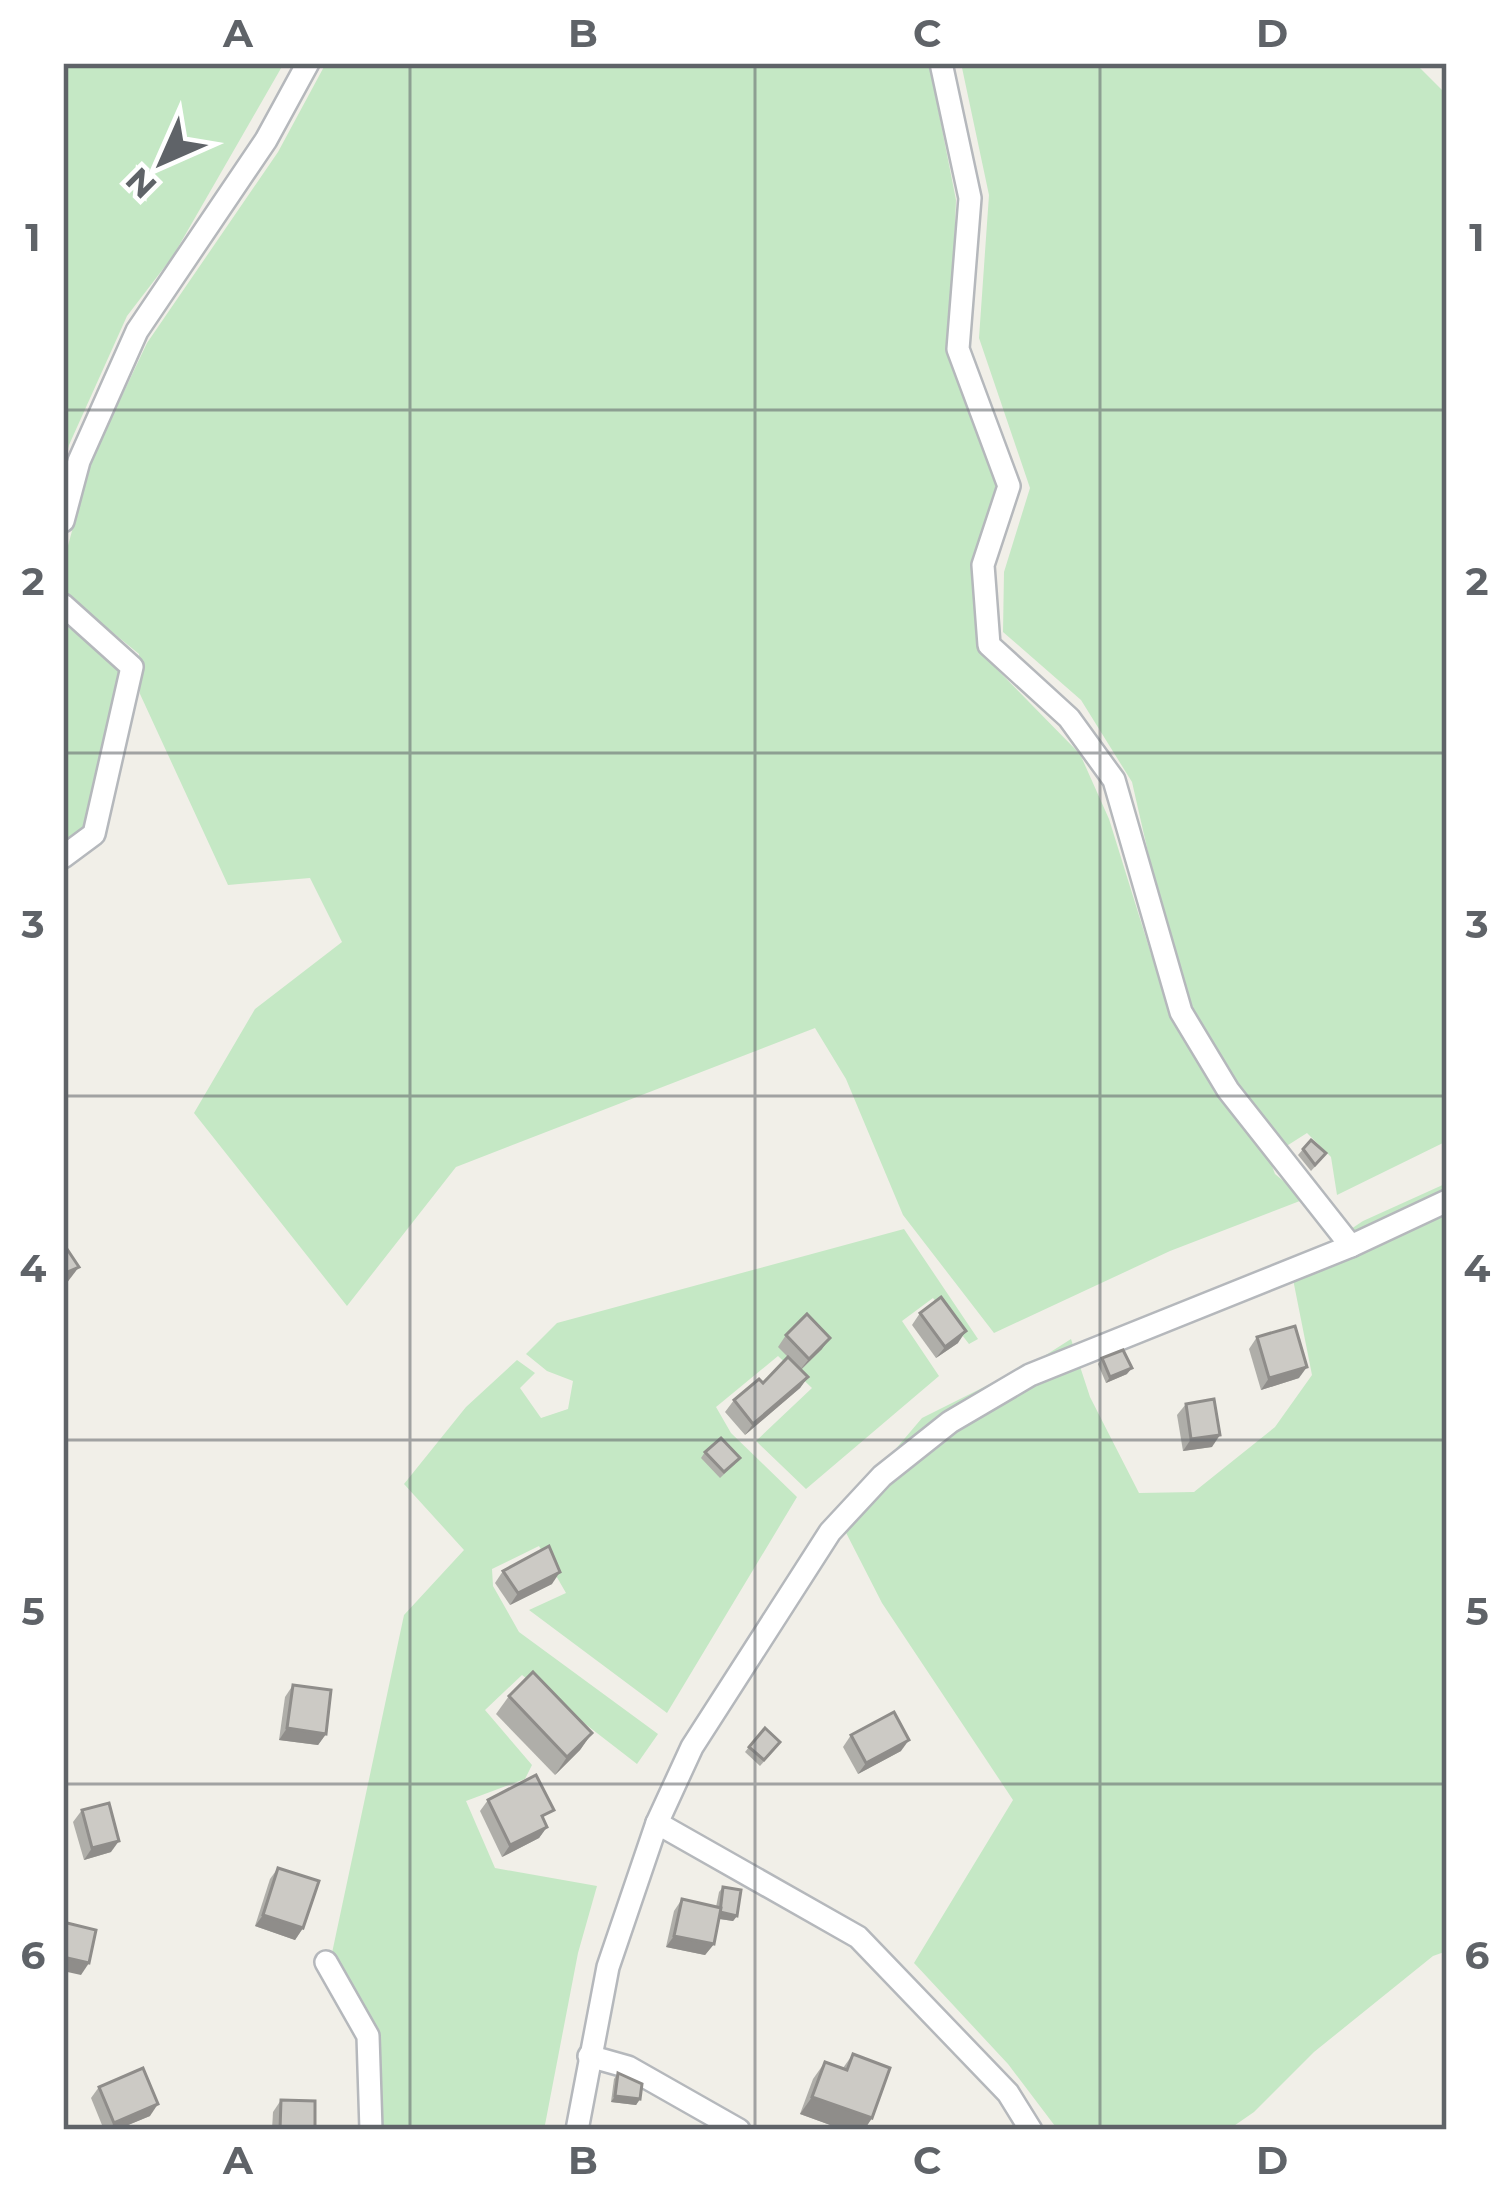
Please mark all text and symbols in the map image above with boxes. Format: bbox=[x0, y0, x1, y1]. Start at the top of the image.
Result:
text: A bbox=[222, 9, 254, 57]
text: B bbox=[568, 9, 598, 57]
text: C bbox=[913, 9, 941, 57]
text: D bbox=[1256, 9, 1288, 57]
north arrow bbox=[102, 102, 222, 222]
text: N bbox=[117, 160, 164, 207]
text: 1 bbox=[25, 213, 41, 261]
text: 1 bbox=[1469, 213, 1485, 261]
text: 2 bbox=[21, 557, 45, 605]
text: 2 bbox=[1465, 557, 1489, 605]
text: 3 bbox=[20, 900, 45, 948]
text: 3 bbox=[1464, 900, 1489, 948]
text: 4 bbox=[20, 1244, 47, 1292]
text: 4 bbox=[1464, 1244, 1491, 1292]
text: 5 bbox=[21, 1587, 45, 1635]
text: 5 bbox=[1465, 1587, 1489, 1635]
text: 6 bbox=[21, 1931, 46, 1979]
text: 6 bbox=[1465, 1931, 1490, 1979]
text: A bbox=[222, 2136, 254, 2184]
text: B bbox=[568, 2136, 598, 2184]
text: C bbox=[913, 2136, 941, 2184]
text: D bbox=[1256, 2136, 1288, 2184]

